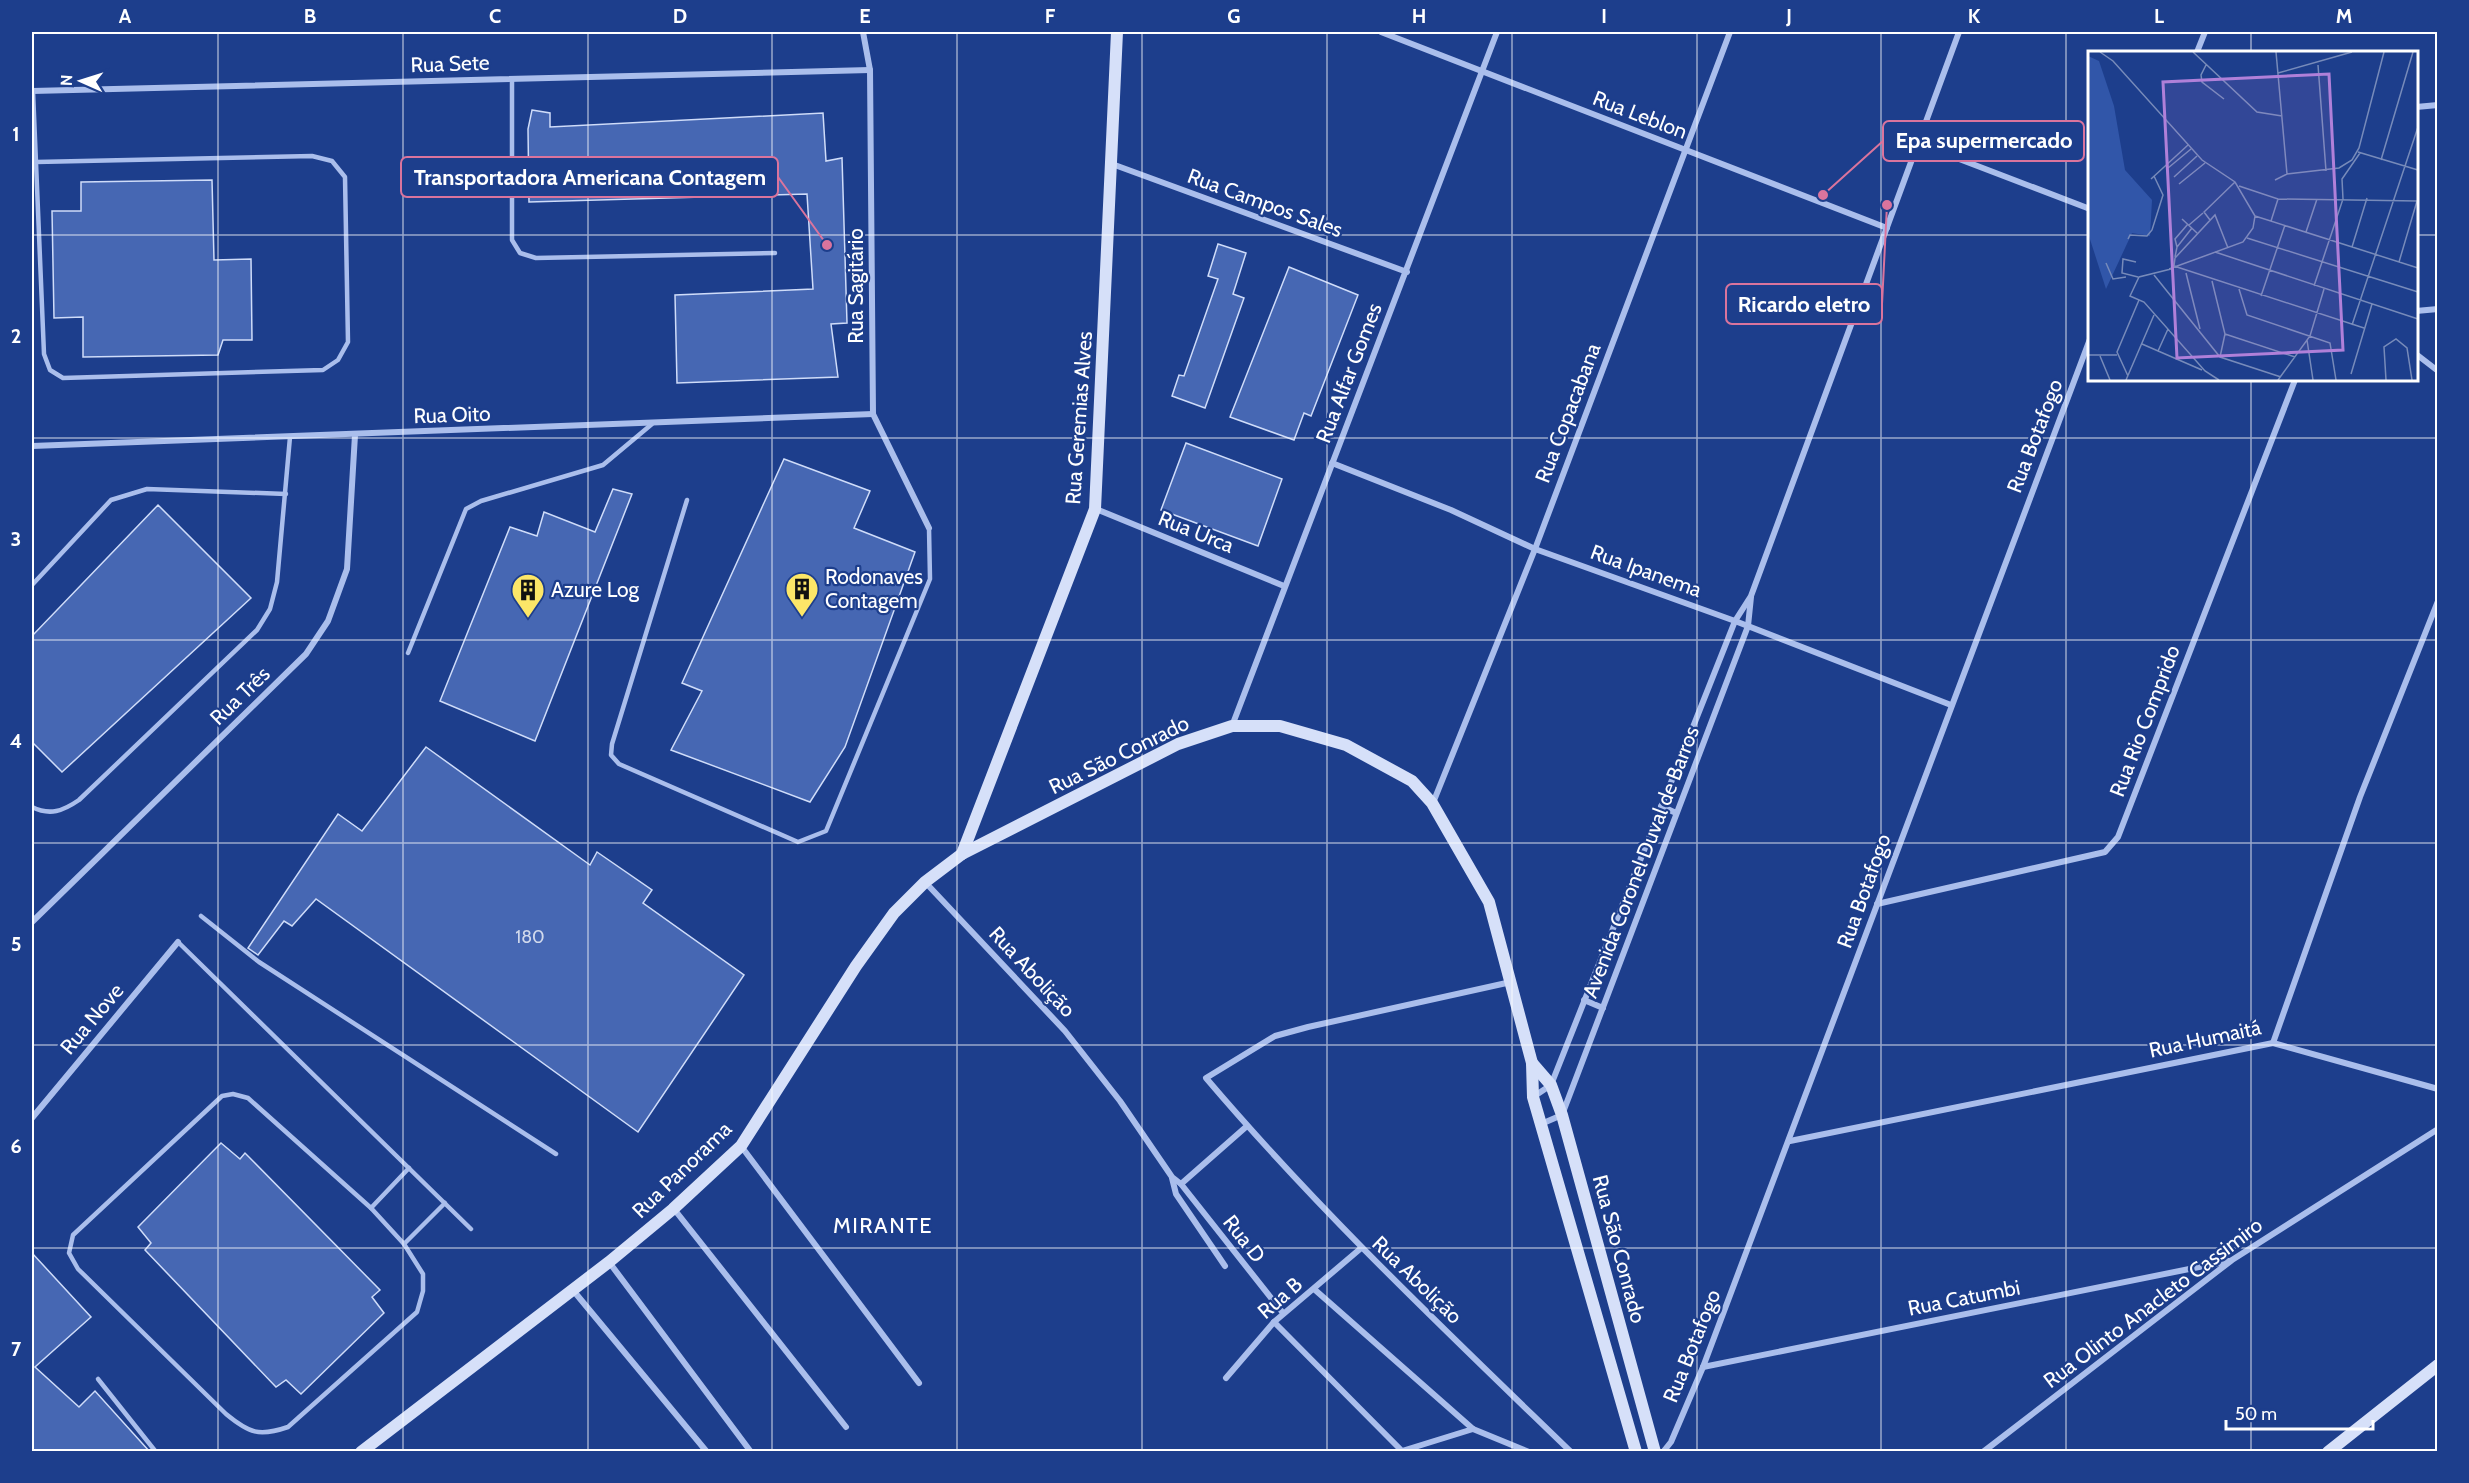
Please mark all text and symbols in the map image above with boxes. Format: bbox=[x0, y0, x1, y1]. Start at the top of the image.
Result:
text: A bbox=[119, 4, 132, 28]
text: B bbox=[304, 4, 316, 28]
text: C bbox=[489, 4, 501, 28]
text: D bbox=[673, 4, 687, 28]
text: E bbox=[859, 4, 871, 28]
text: F bbox=[1045, 4, 1056, 28]
text: G bbox=[1227, 4, 1241, 28]
text: H bbox=[1412, 4, 1426, 28]
text: I bbox=[1601, 4, 1607, 28]
text: J bbox=[1785, 4, 1792, 28]
text: K bbox=[1968, 4, 1981, 28]
text: L bbox=[2154, 4, 2164, 28]
text: M bbox=[2336, 4, 2352, 28]
street label: Rua Sete bbox=[410, 50, 490, 77]
north arrow bbox=[51, 51, 111, 111]
inset map bbox=[2088, 51, 2418, 381]
text: N bbox=[57, 74, 76, 86]
street label: Rua Leblon bbox=[1589, 85, 1691, 144]
callout: Epa supermercado bbox=[1883, 121, 2084, 161]
text: 1 bbox=[12, 122, 20, 146]
text: Epa supermercado bbox=[1895, 127, 2073, 154]
callout: Transportadora Americana Contagem bbox=[401, 157, 778, 197]
street label: Rua Campos Sales bbox=[1184, 163, 1346, 242]
text: Transportadora Americana Contagem bbox=[414, 164, 766, 191]
street label: Rua Sagitário bbox=[843, 228, 868, 344]
callout: Ricardo eletro bbox=[1726, 284, 1882, 324]
text: Ricardo eletro bbox=[1738, 291, 1870, 318]
street label: Rua Alfar Gomes bbox=[1310, 299, 1387, 446]
text: 2 bbox=[11, 324, 21, 348]
street label: Rua Geremias Alves bbox=[1060, 330, 1097, 505]
street label: Rua Copacabana bbox=[1529, 340, 1606, 486]
street label: Rua Botafogo bbox=[2001, 376, 2068, 496]
street label: Rua Oito bbox=[413, 401, 491, 428]
street label: Rua Urca bbox=[1155, 505, 1238, 558]
text: 3 bbox=[11, 527, 21, 551]
street label: Rua Ipanema bbox=[1587, 539, 1705, 602]
place label: Rodonaves Contagem bbox=[825, 564, 923, 613]
building icon: Rodonaves Contagem bbox=[784, 571, 820, 618]
building icon: Azure Log bbox=[510, 572, 546, 619]
place label: Azure Log bbox=[551, 577, 640, 602]
street label: Rua Rio Comprido bbox=[2104, 642, 2185, 800]
street label: Rua Três bbox=[205, 661, 275, 730]
street label: Rua São Conrado bbox=[1045, 710, 1193, 799]
street label: Avenida Coronel Duval de Barros bbox=[1577, 722, 1704, 1001]
text: 4 bbox=[10, 729, 22, 753]
street label: Rua Botafogo bbox=[1831, 830, 1896, 951]
street label: Rua Abolição bbox=[984, 921, 1081, 1022]
house number: 180 bbox=[515, 926, 545, 948]
text: 5 bbox=[11, 932, 21, 956]
street label: Rua Nove bbox=[55, 978, 129, 1059]
street label: Rua Humaitá bbox=[2147, 1014, 2263, 1063]
street label: Rua Panorama bbox=[627, 1116, 737, 1223]
text: 6 bbox=[10, 1134, 22, 1158]
street label: Rua São Conrado bbox=[1588, 1172, 1651, 1326]
street label: Rua D bbox=[1218, 1210, 1271, 1267]
district label: MIRANTE bbox=[833, 1212, 933, 1239]
street label: Rua Olinto Anacleto Cassimiro bbox=[2038, 1212, 2267, 1393]
street label: Rua Abolição bbox=[1367, 1231, 1467, 1329]
street label: Rua B bbox=[1252, 1272, 1307, 1324]
street label: Rua Catumbi bbox=[1906, 1274, 2022, 1321]
street label: Rua Botafogo bbox=[1658, 1286, 1726, 1406]
text: 7 bbox=[11, 1337, 22, 1361]
scale bar bbox=[2226, 1393, 2373, 1431]
text: 50 m bbox=[2235, 1403, 2277, 1425]

